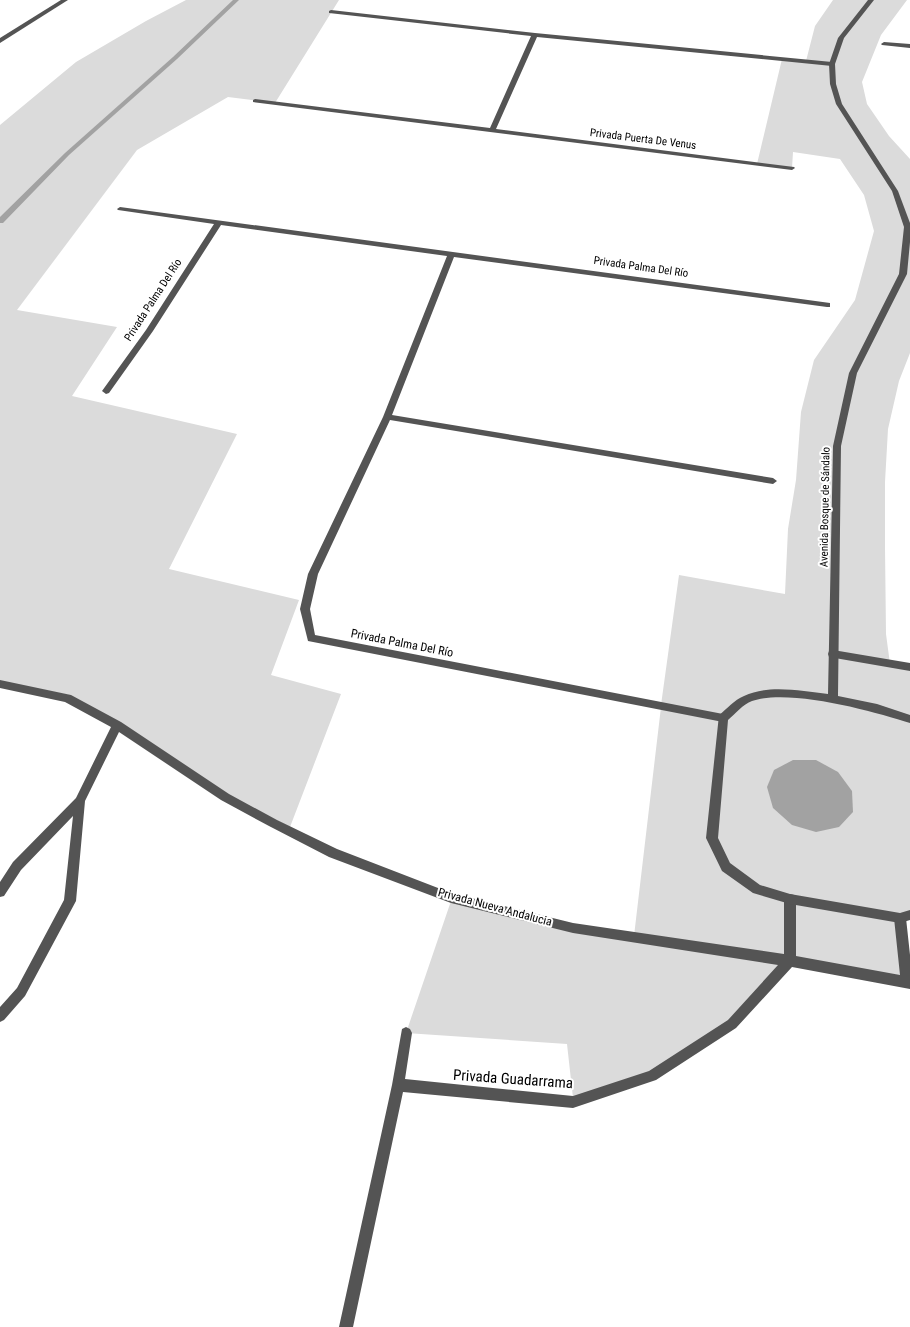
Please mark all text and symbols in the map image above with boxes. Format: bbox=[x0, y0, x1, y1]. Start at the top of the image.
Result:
street label: Privada Puerta De Venus bbox=[589, 126, 697, 152]
street label: Privada Palma Del Río bbox=[593, 254, 690, 280]
street label: Privada Palma Del Río bbox=[122, 256, 185, 344]
street label: Avenida Bosque de Sándalo bbox=[817, 446, 833, 567]
street label: Privada Palma Del Río bbox=[350, 626, 454, 660]
street label: Privada Nueva Andalucia bbox=[436, 885, 554, 929]
street label: Privada Guadarrama bbox=[452, 1066, 574, 1092]

